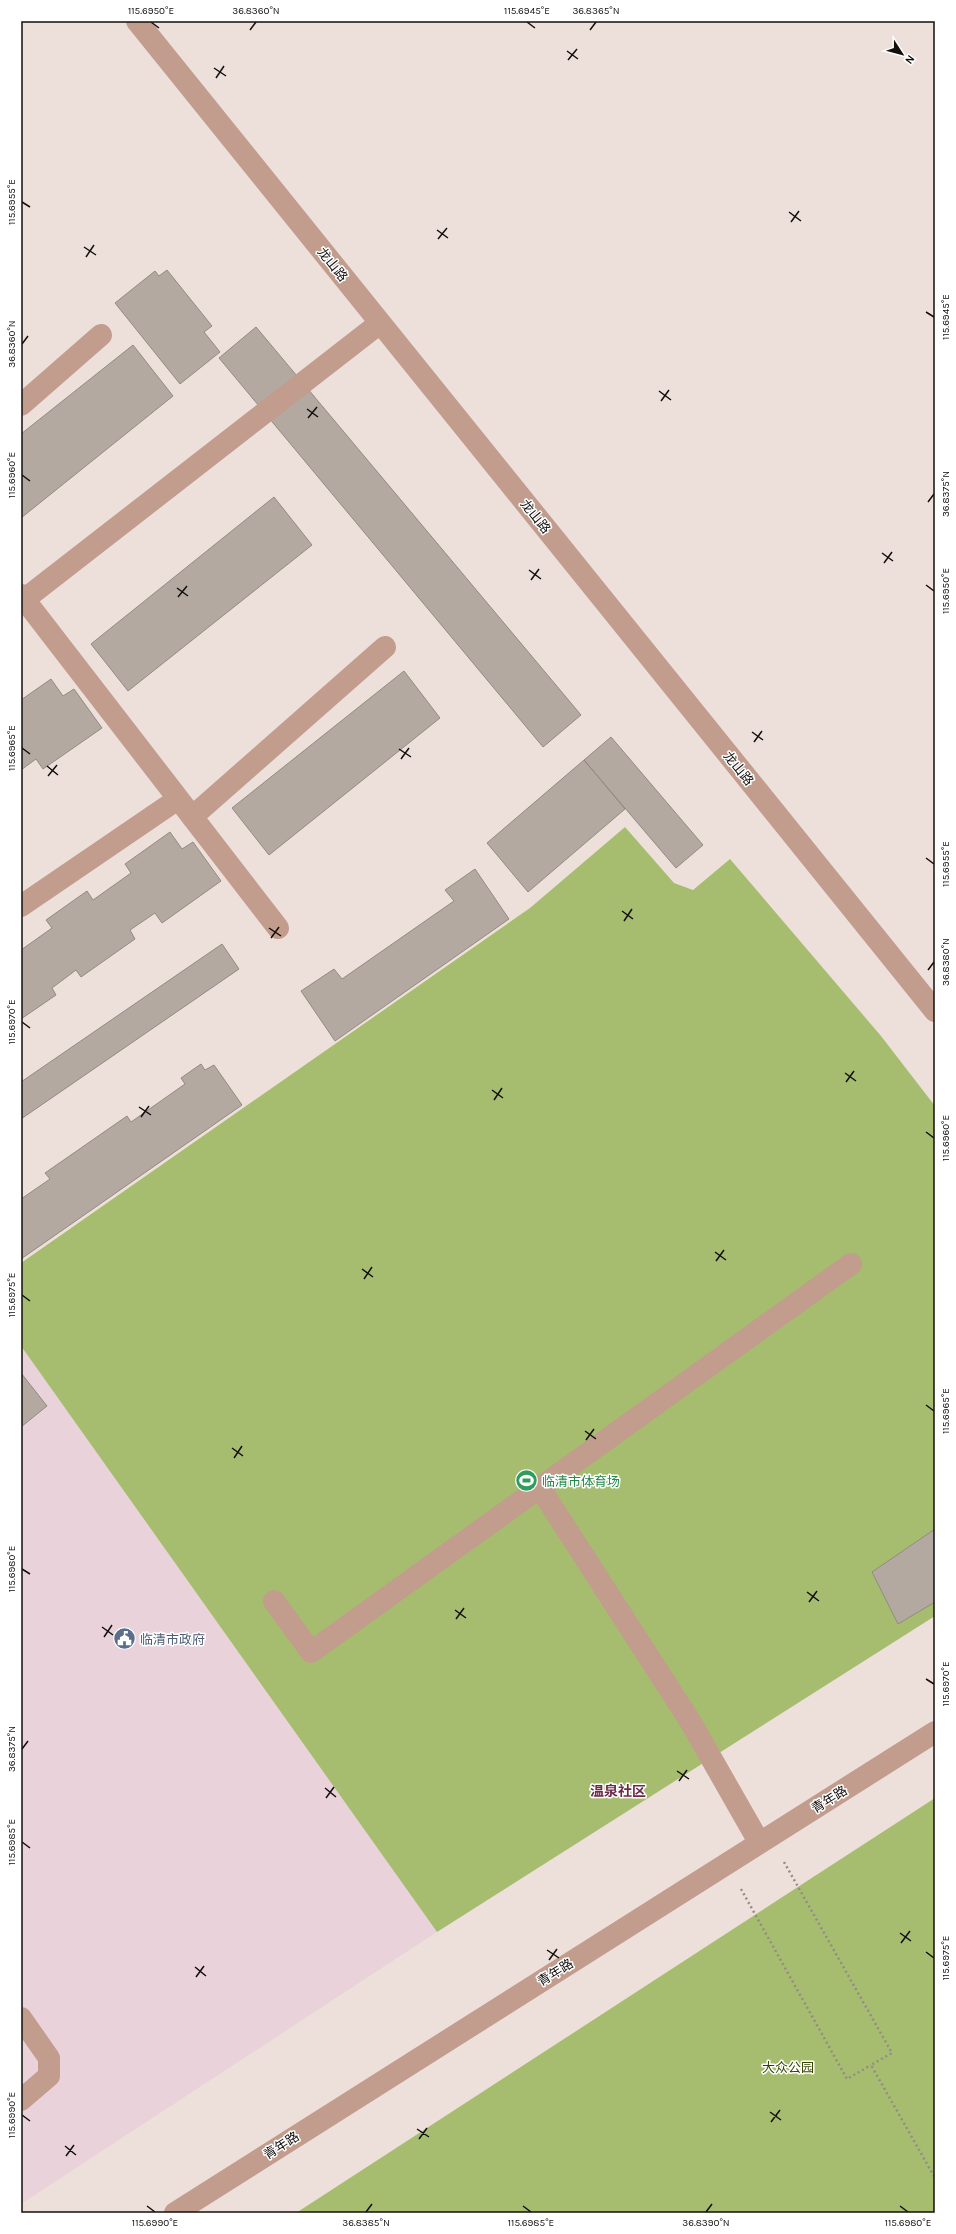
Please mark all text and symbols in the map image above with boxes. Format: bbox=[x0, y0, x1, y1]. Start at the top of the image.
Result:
text: 115.6950°E bbox=[128, 5, 174, 17]
text: 36.8360°N bbox=[232, 5, 280, 17]
text: 115.6945°E bbox=[504, 5, 550, 17]
text: 36.8365°N bbox=[572, 5, 620, 17]
north arrow bbox=[882, 34, 922, 74]
text: N bbox=[902, 53, 917, 67]
text: 115.6955°E bbox=[6, 179, 18, 225]
street label: 龙山路 bbox=[315, 244, 351, 284]
text: 115.6945°E bbox=[940, 294, 952, 340]
text: 36.8360°N bbox=[6, 320, 18, 368]
text: 115.6960°E bbox=[6, 452, 18, 498]
text: 36.8375°N bbox=[940, 471, 952, 517]
street label: 龙山路 bbox=[518, 496, 554, 536]
text: 115.6950°E bbox=[940, 568, 952, 614]
text: 115.6965°E bbox=[6, 725, 18, 771]
street label: 龙山路 bbox=[721, 748, 757, 788]
text: 115.6955°E bbox=[940, 841, 952, 887]
text: 36.8380°N bbox=[940, 938, 952, 986]
text: 115.6970°E bbox=[6, 999, 18, 1045]
text: 115.6960°E bbox=[940, 1115, 952, 1161]
text: 115.6975°E bbox=[6, 1273, 18, 1317]
text: 115.6965°E bbox=[940, 1388, 952, 1434]
sports icon: 临清市体育场 bbox=[513, 1468, 539, 1494]
place label: 临清市体育场 bbox=[542, 1474, 620, 1489]
text: 115.6980°E bbox=[6, 1546, 18, 1592]
public building icon: 临清市政府 bbox=[112, 1626, 138, 1652]
place label: 临清市政府 bbox=[140, 1632, 205, 1647]
text: 115.6970°E bbox=[940, 1661, 952, 1707]
text: 36.8375°N bbox=[6, 1726, 18, 1772]
district label: 温泉社区 bbox=[590, 1783, 646, 1800]
street label: 青年路 bbox=[809, 1783, 850, 1816]
text: 115.6985°E bbox=[6, 1819, 18, 1865]
text: 115.6975°E bbox=[940, 1936, 952, 1980]
street label: 青年路 bbox=[535, 1956, 576, 1989]
park label: 大众公园 bbox=[762, 2060, 814, 2075]
text: 115.6990°E bbox=[6, 2092, 18, 2138]
street label: 青年路 bbox=[261, 2129, 302, 2162]
text: 115.6990°E bbox=[132, 2217, 178, 2229]
text: 36.8385°N bbox=[342, 2217, 390, 2229]
text: 115.6985°E bbox=[508, 2217, 554, 2229]
text: 36.8390°N bbox=[682, 2217, 730, 2229]
text: 115.6980°E bbox=[885, 2217, 931, 2229]

